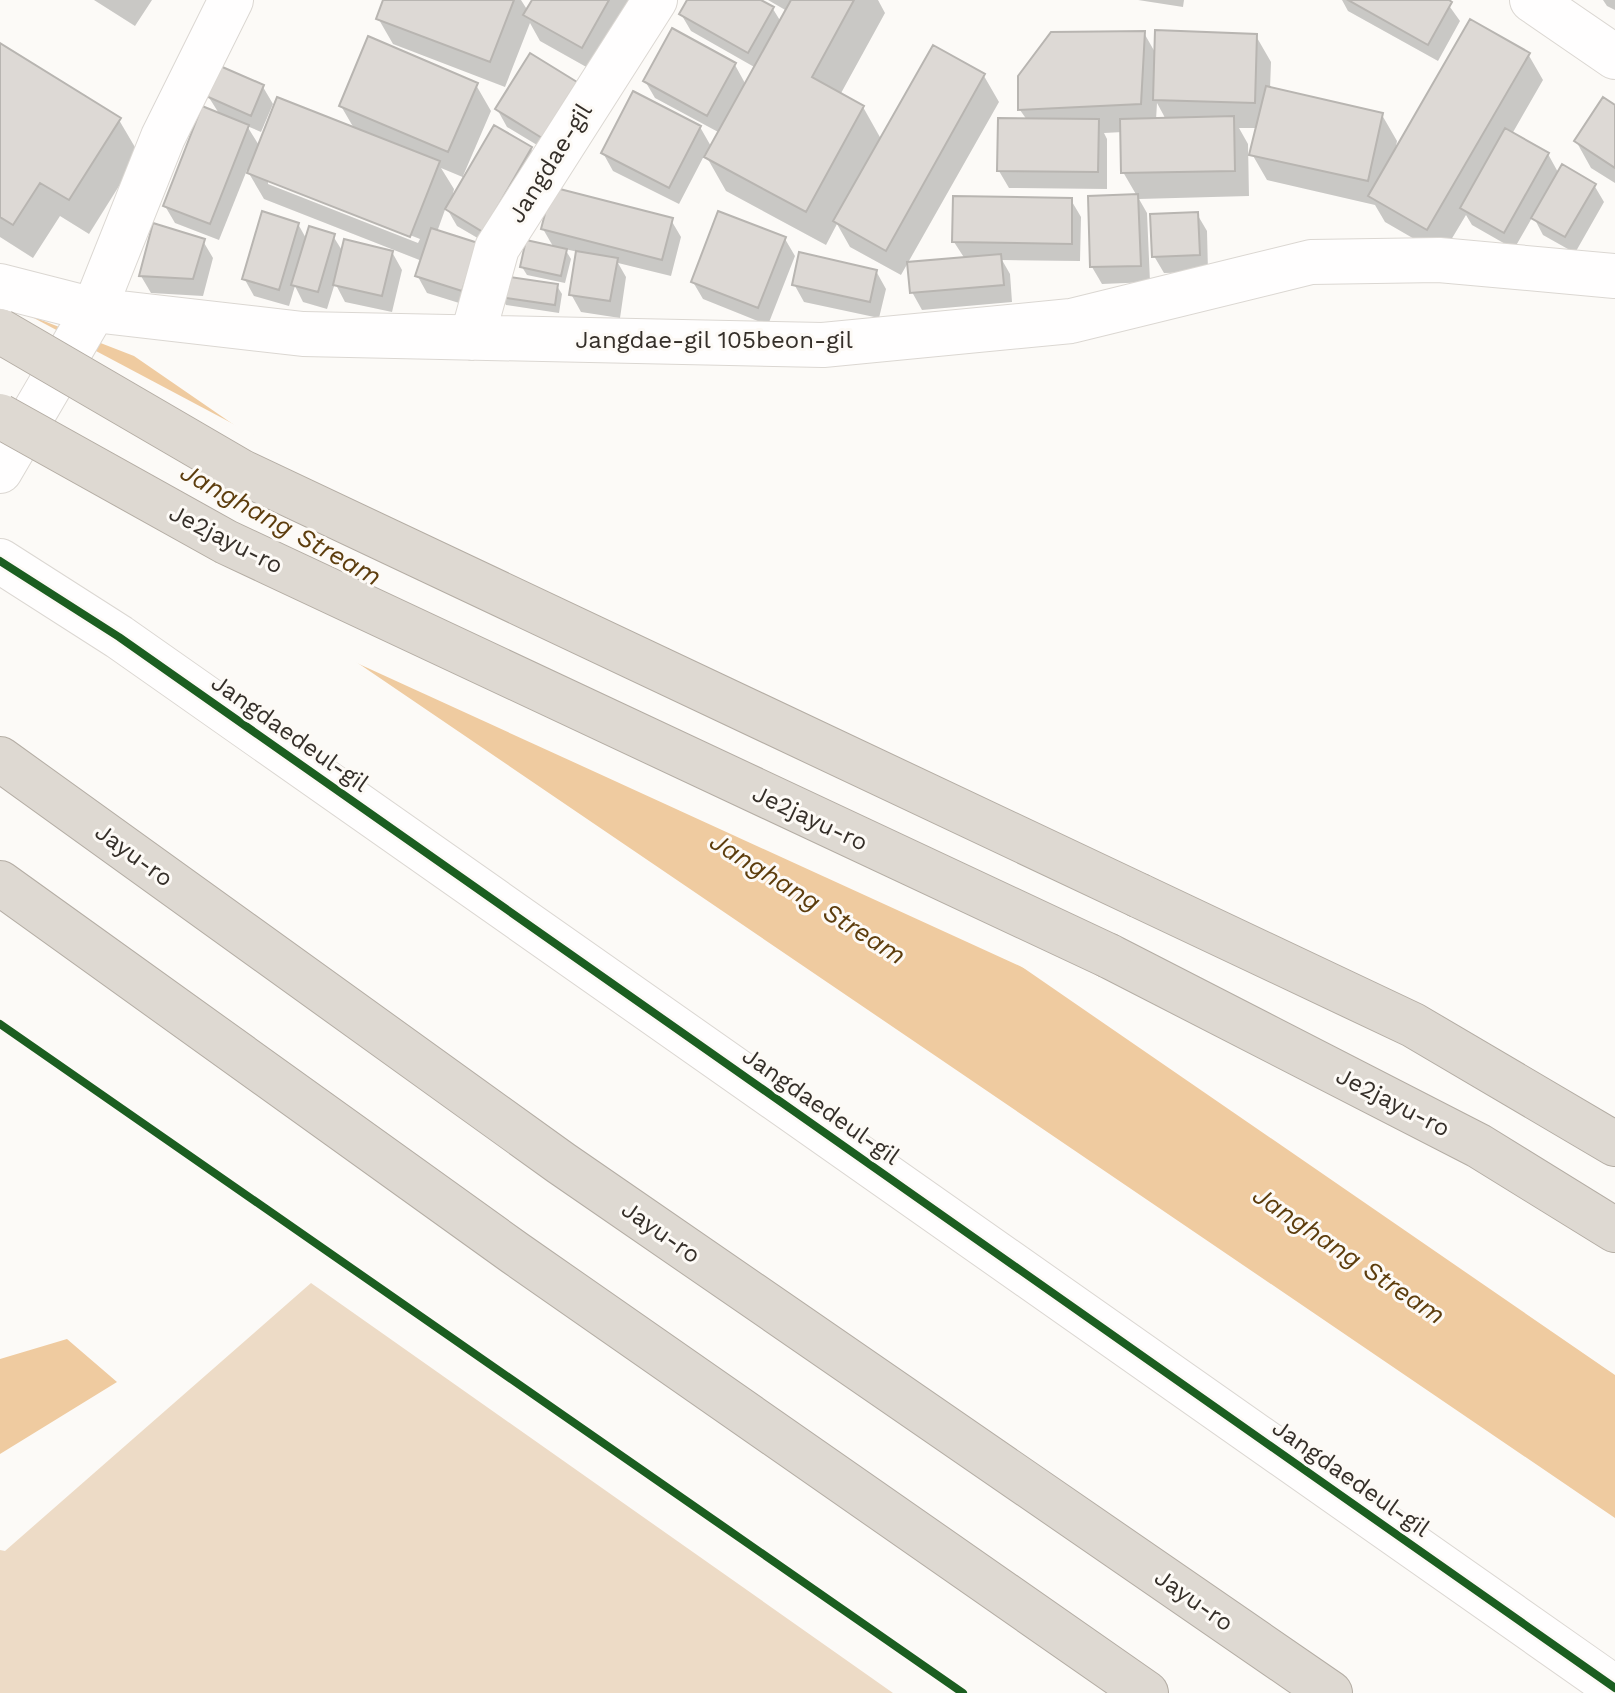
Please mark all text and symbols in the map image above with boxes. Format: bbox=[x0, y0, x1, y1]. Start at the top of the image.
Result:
street label: Jangdae-gil bbox=[502, 98, 598, 228]
street label: Jangdae-gil 105beon-gil bbox=[575, 326, 853, 354]
water label: Janghang Stream bbox=[175, 456, 387, 592]
street label: Je2jayu-ro bbox=[165, 498, 287, 580]
street label: Jangdaedeul-gil bbox=[206, 668, 375, 798]
street label: Je2jayu-ro bbox=[748, 779, 872, 857]
street label: Jayu-ro bbox=[90, 817, 178, 893]
water label: Janghang Stream bbox=[705, 826, 911, 970]
street label: Jangdaedeul-gil bbox=[737, 1041, 906, 1171]
street label: Je2jayu-ro bbox=[1332, 1061, 1454, 1143]
water label: Janghang Stream bbox=[1247, 1180, 1451, 1330]
street label: Jayu-ro bbox=[616, 1195, 706, 1269]
street label: Jangdaedeul-gil bbox=[1267, 1413, 1436, 1543]
street label: Jayu-ro bbox=[1149, 1563, 1239, 1637]

